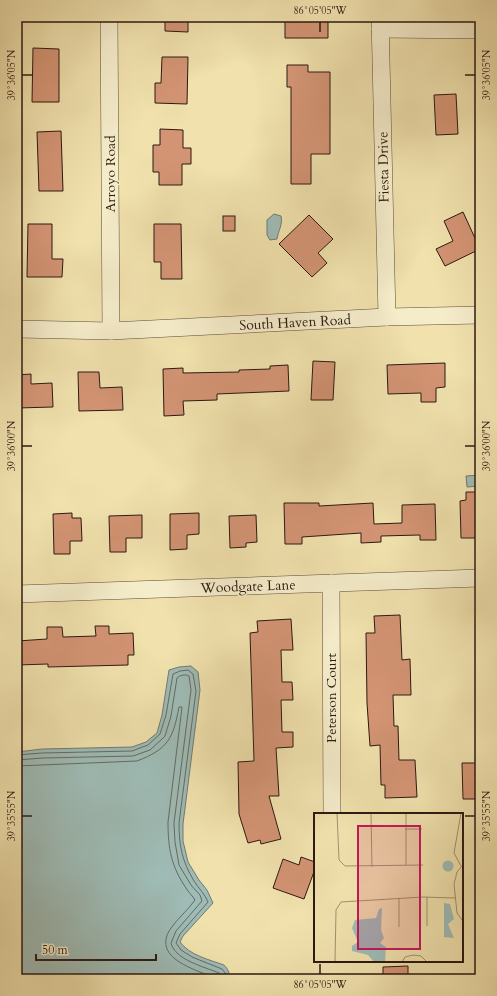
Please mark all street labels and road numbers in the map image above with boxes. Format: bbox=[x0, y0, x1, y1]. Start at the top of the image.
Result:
street label: Fiesta Drive bbox=[373, 131, 394, 203]
street label: Arroyo Road bbox=[101, 135, 120, 213]
street label: South Haven Road bbox=[239, 310, 352, 335]
street label: Woodgate Lane bbox=[199, 575, 296, 598]
street label: Peterson Court bbox=[322, 652, 341, 743]

